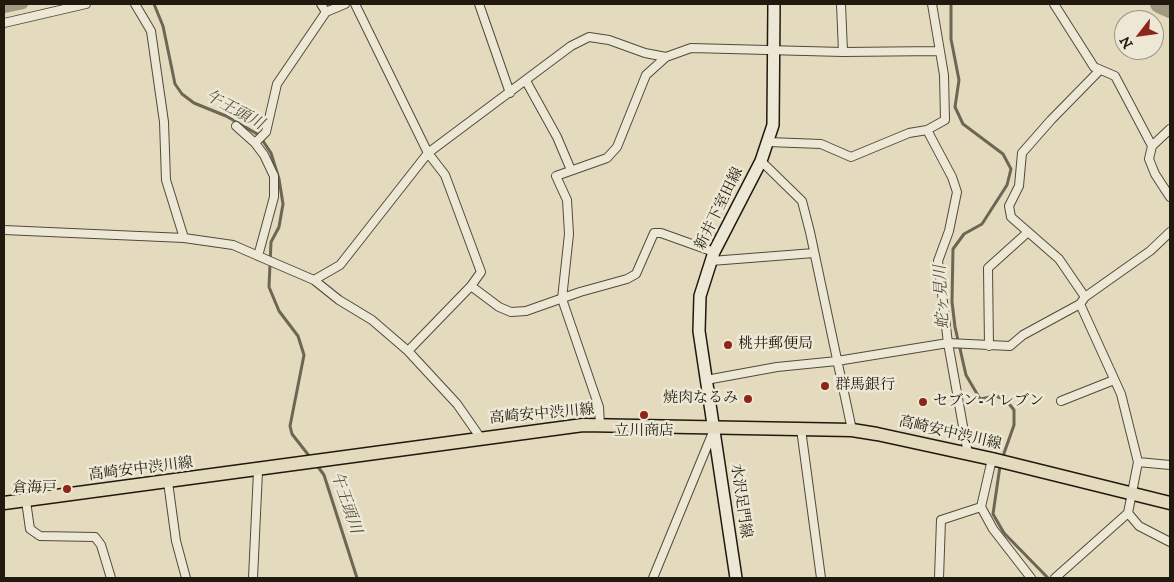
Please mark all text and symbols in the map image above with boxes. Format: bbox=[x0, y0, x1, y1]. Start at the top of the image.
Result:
north arrow bbox=[1114, 10, 1164, 60]
text: N bbox=[1116, 33, 1138, 51]
water label: 午王頭川 bbox=[201, 87, 267, 135]
street label: 新井下室田線 bbox=[692, 165, 748, 253]
water label: 蛇ヶ見川 bbox=[932, 265, 954, 329]
place label: 桃井郵便局 bbox=[738, 336, 813, 354]
marker: 桃井郵便局 bbox=[722, 339, 734, 351]
place label: 群馬銀行 bbox=[835, 377, 895, 395]
marker: 群馬銀行 bbox=[819, 380, 831, 392]
place label: 焼肉なるみ bbox=[663, 390, 738, 408]
marker: 焼肉なるみ bbox=[742, 393, 754, 405]
place label: セブン-イレブン bbox=[933, 393, 1044, 411]
marker: セブン-イレブン bbox=[917, 396, 929, 408]
street label: 高崎安中渋川線 bbox=[489, 401, 595, 429]
marker: 立川商店 bbox=[638, 409, 650, 421]
street label: 高崎安中渋川線 bbox=[897, 413, 1003, 455]
place label: 立川商店 bbox=[614, 423, 674, 441]
street label: 高崎安中渋川線 bbox=[88, 455, 194, 485]
street label: 水沢足門線 bbox=[726, 463, 754, 539]
water label: 午王頭川 bbox=[326, 470, 364, 536]
place label: 倉海戸 bbox=[12, 480, 57, 498]
marker: 倉海戸 bbox=[61, 483, 73, 495]

